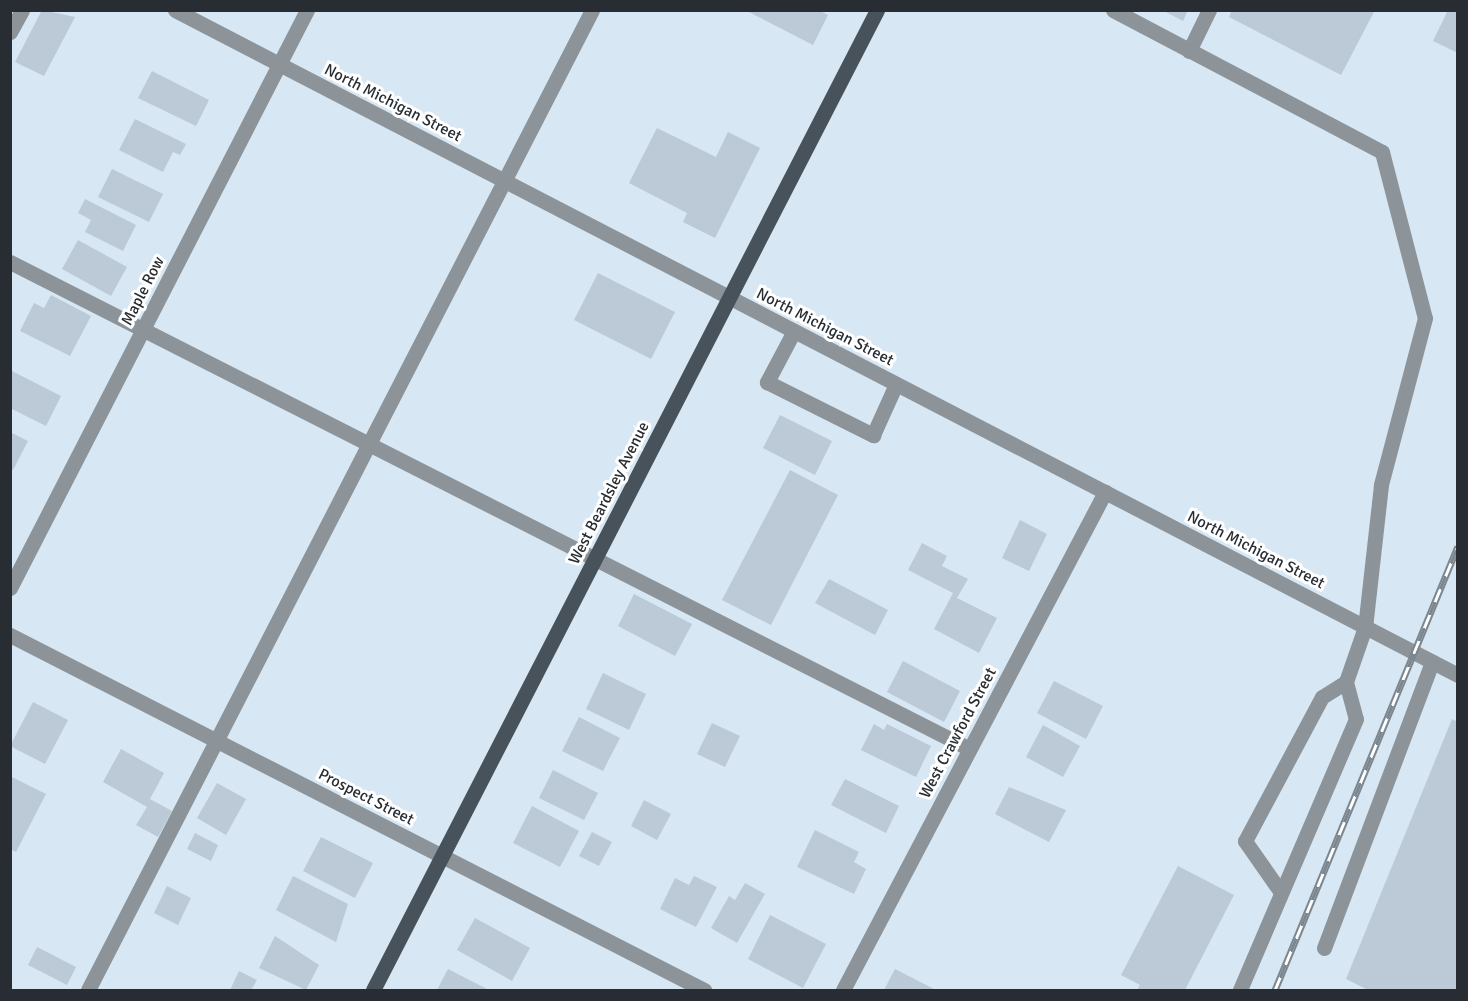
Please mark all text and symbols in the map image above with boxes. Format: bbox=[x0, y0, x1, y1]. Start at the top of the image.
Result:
street label: North Michigan Street bbox=[321, 60, 465, 146]
street label: Maple Row bbox=[117, 253, 169, 329]
street label: North Michigan Street bbox=[753, 284, 897, 370]
street label: West Beardsley Avenue bbox=[565, 418, 653, 568]
street label: North Michigan Street bbox=[1184, 507, 1328, 593]
street label: West Crawford Street bbox=[915, 664, 1001, 802]
street label: Prospect Street bbox=[315, 765, 417, 829]

